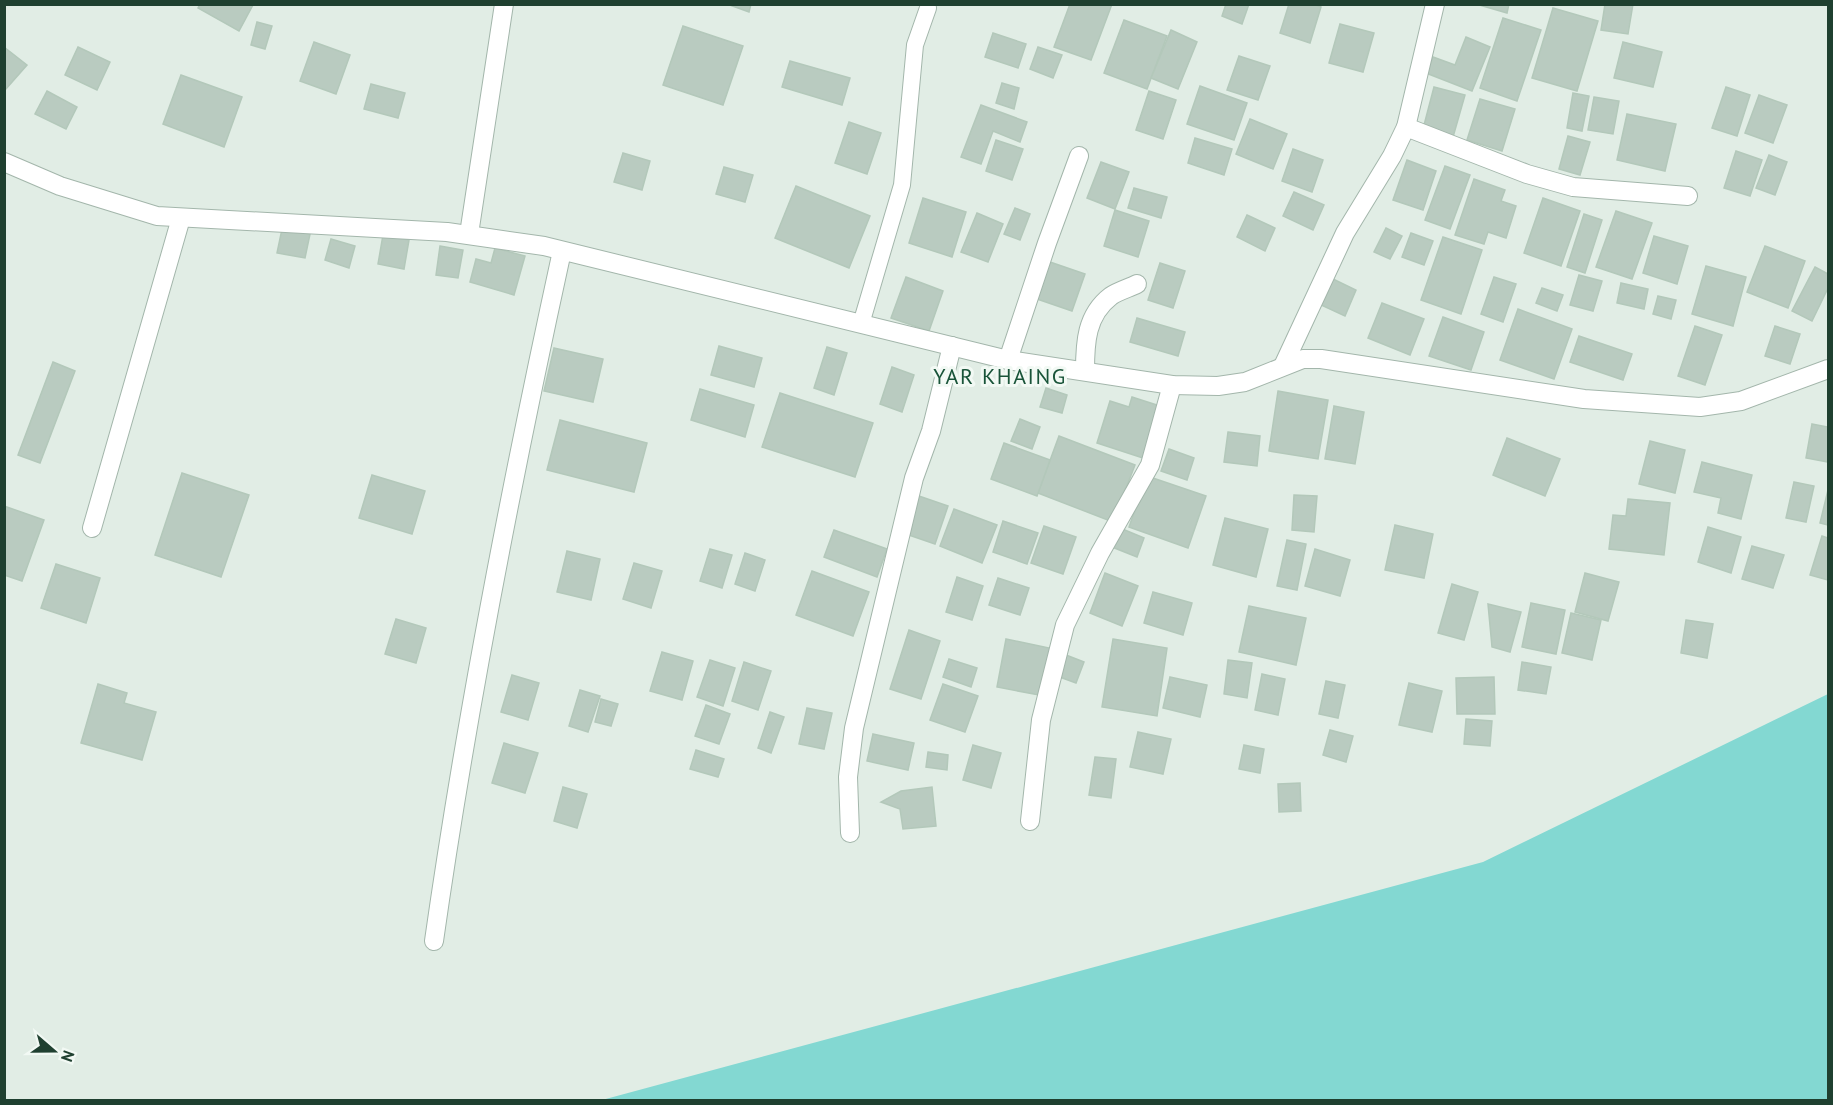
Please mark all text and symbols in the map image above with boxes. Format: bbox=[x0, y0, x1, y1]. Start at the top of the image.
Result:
district label: YAR KHAING bbox=[933, 362, 1067, 390]
north arrow bbox=[24, 1021, 84, 1081]
text: N bbox=[57, 1048, 79, 1064]

